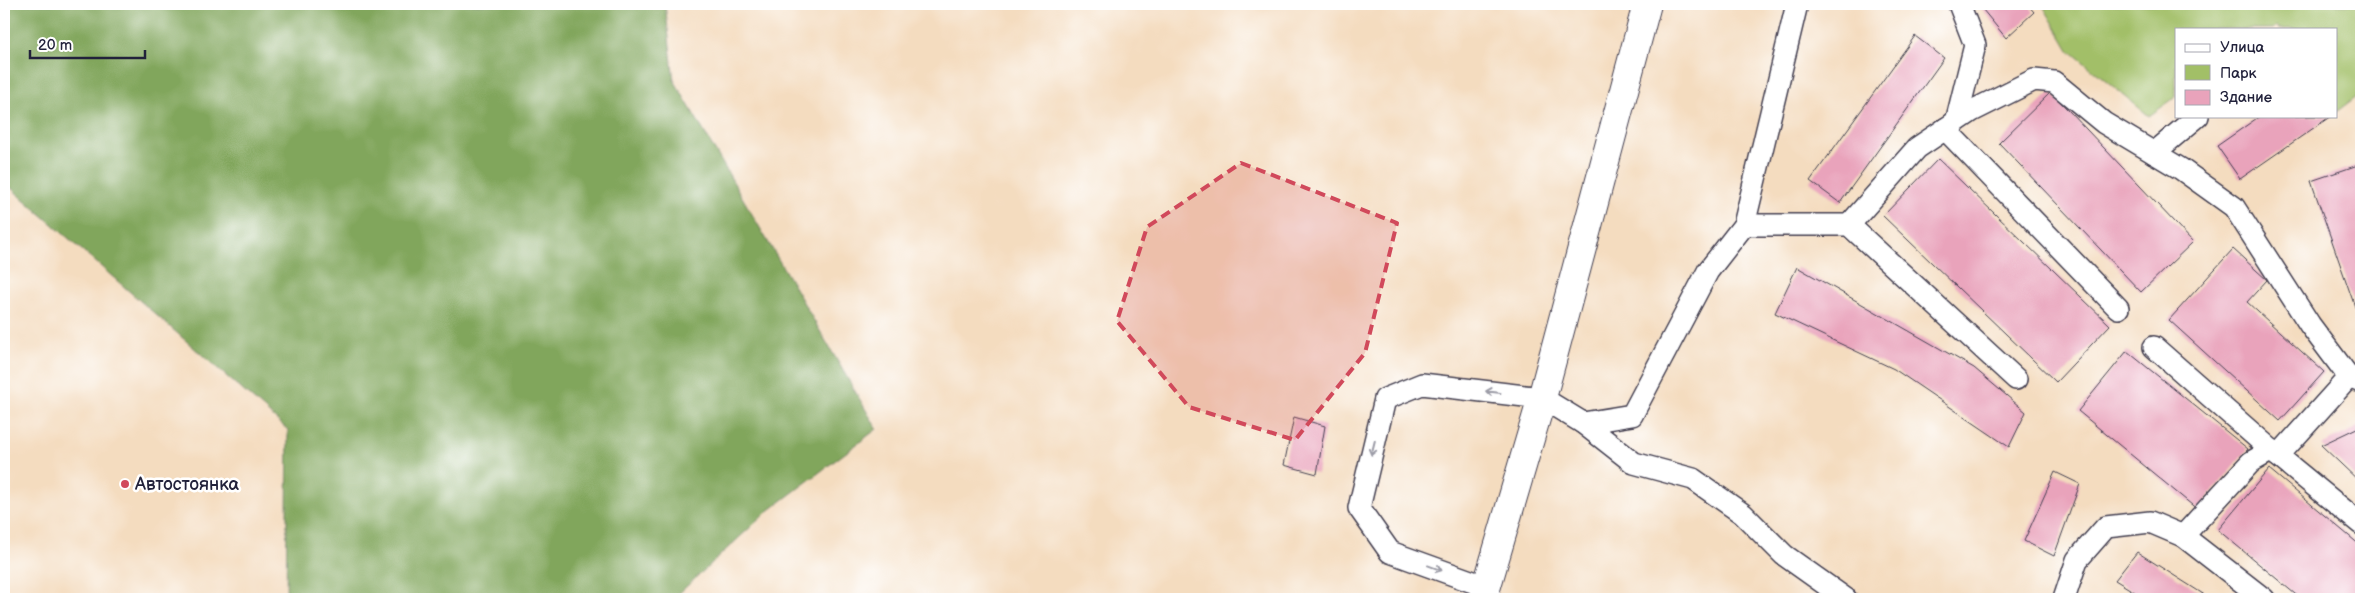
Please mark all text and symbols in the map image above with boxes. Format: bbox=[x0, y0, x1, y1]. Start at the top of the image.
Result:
scale bar bbox=[30, 28, 145, 60]
legend bbox=[2175, 28, 2338, 118]
text: 20 m bbox=[38, 36, 72, 55]
text: Улица bbox=[2220, 38, 2265, 57]
text: Парк bbox=[2220, 64, 2257, 83]
text: Здание bbox=[2220, 88, 2272, 107]
one-way arrow bbox=[1486, 387, 1502, 397]
one-way arrow bbox=[1368, 440, 1377, 456]
place label: Автостоянка bbox=[134, 474, 239, 495]
marker: Автостоянка bbox=[119, 478, 131, 490]
one-way arrow bbox=[1426, 564, 1442, 573]

